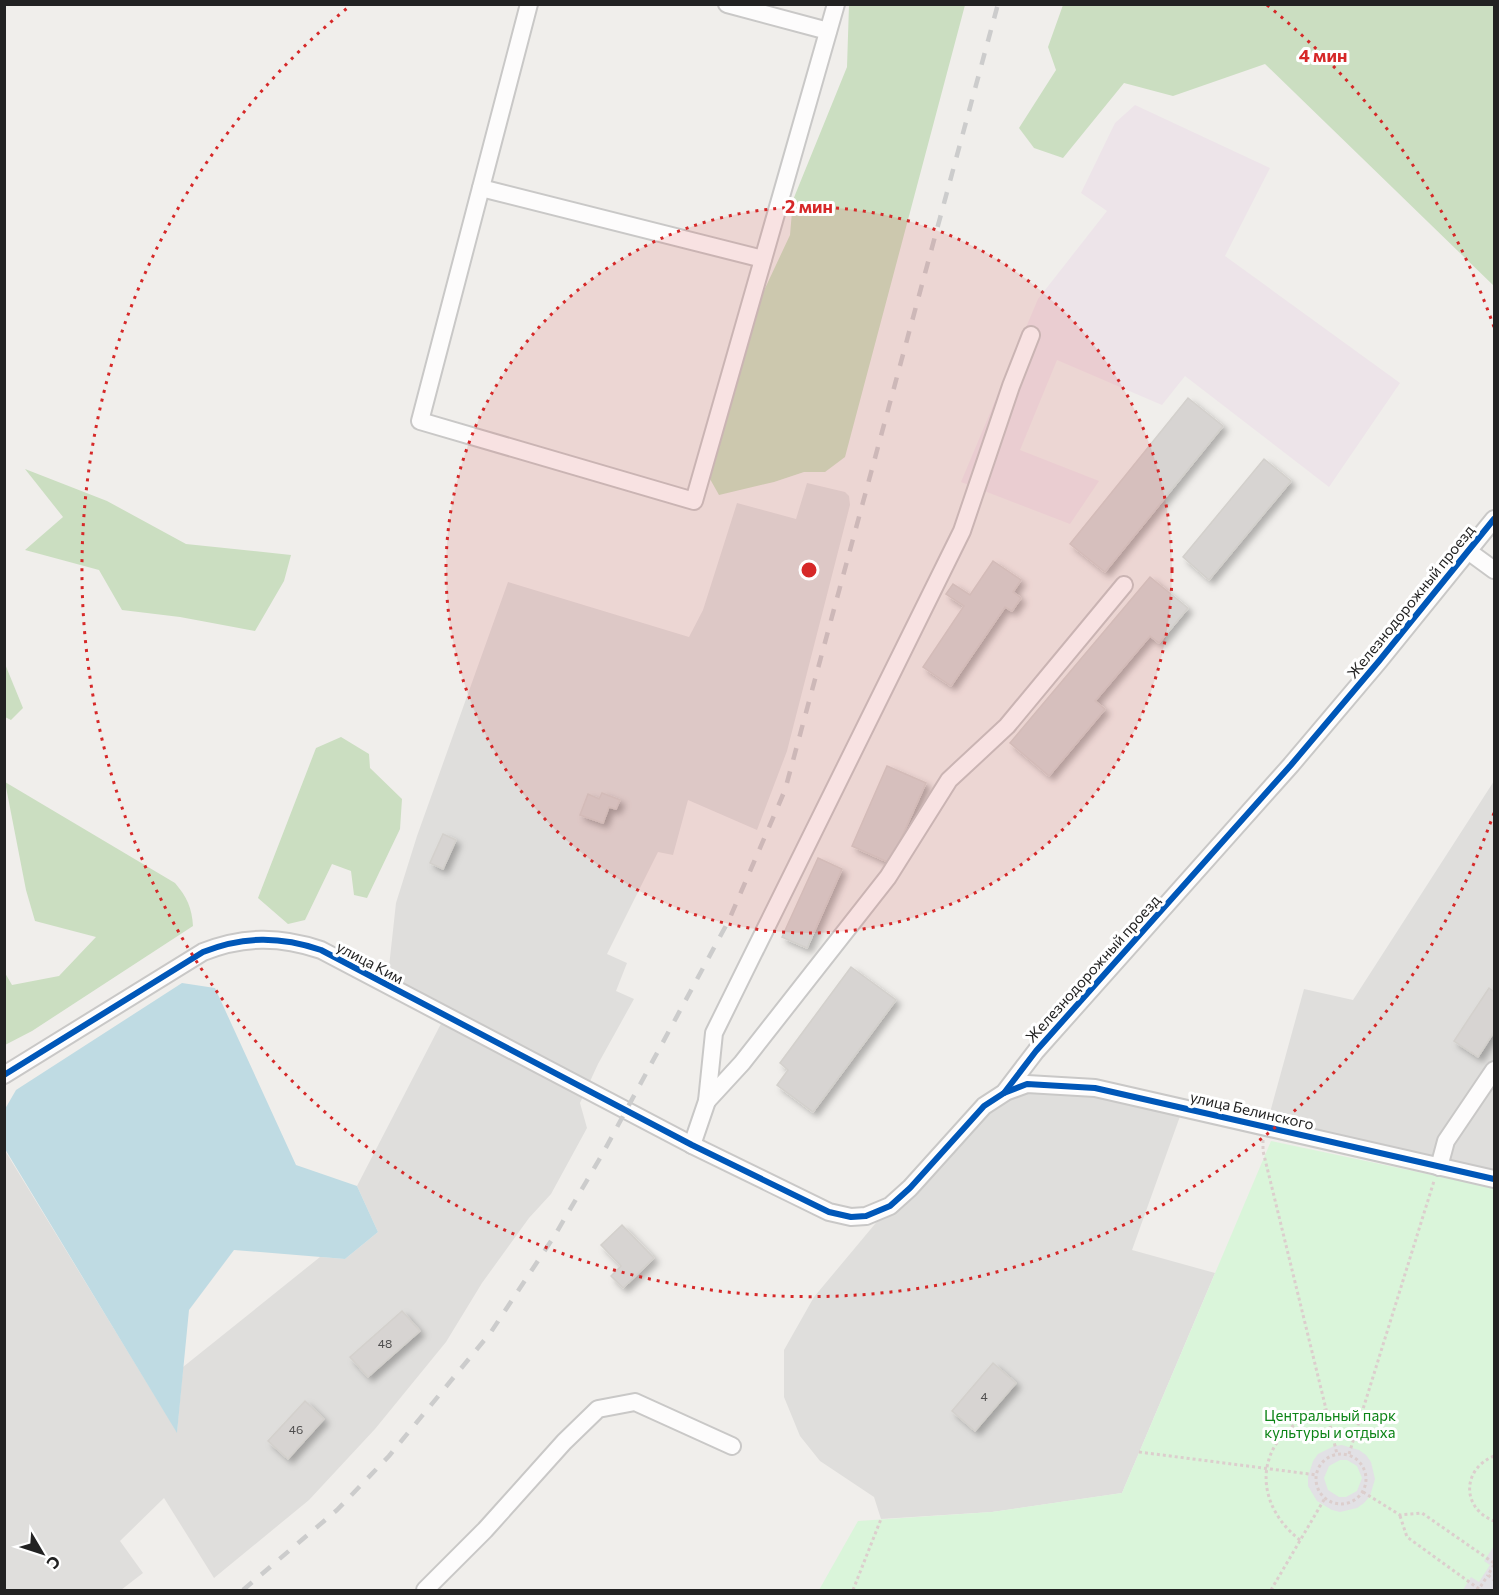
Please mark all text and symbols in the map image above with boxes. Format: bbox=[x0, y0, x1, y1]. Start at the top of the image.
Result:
text: 4 мин bbox=[1299, 44, 1347, 66]
text: 2 мин bbox=[785, 195, 833, 217]
street label: Железнодорожный проезд bbox=[1343, 521, 1478, 682]
centre of rings bbox=[799, 560, 819, 580]
street label: Железнодорожный проезд bbox=[1021, 891, 1163, 1046]
street label: улица Ким bbox=[334, 937, 407, 987]
street label: улица Белинского bbox=[1189, 1087, 1316, 1133]
house number: 48 bbox=[378, 1336, 392, 1350]
house number: 4 bbox=[980, 1389, 988, 1403]
park label: Центральный парк культуры и отдыха bbox=[1264, 1406, 1396, 1441]
house number: 46 bbox=[289, 1422, 303, 1436]
north arrow bbox=[12, 1523, 72, 1583]
text: С bbox=[43, 1553, 65, 1573]

